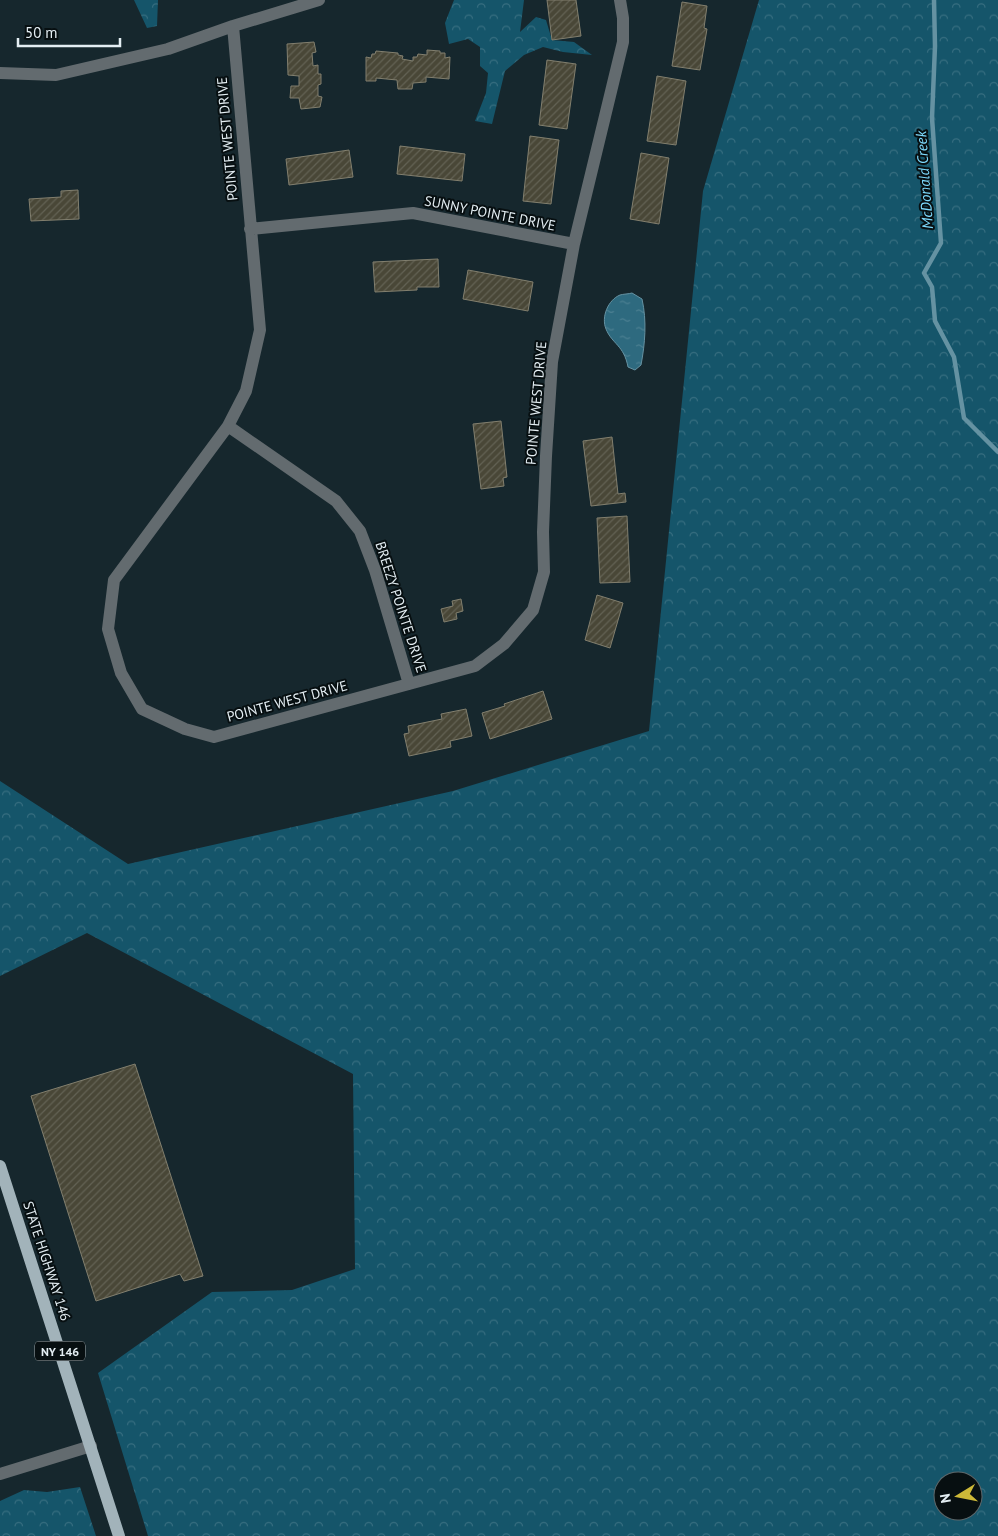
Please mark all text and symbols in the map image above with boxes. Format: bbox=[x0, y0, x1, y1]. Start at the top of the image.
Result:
scale bar bbox=[18, 15, 120, 47]
text: 50 m bbox=[25, 23, 58, 42]
street label: POINTE WEST DRIVE bbox=[213, 76, 241, 202]
water label: McDonald Creek bbox=[911, 129, 937, 230]
street label: SUNNY POINTE DRIVE bbox=[423, 191, 557, 235]
street label: POINTE WEST DRIVE bbox=[522, 340, 550, 466]
street label: BREEZY POINTE DRIVE bbox=[371, 539, 431, 675]
street label: POINTE WEST DRIVE bbox=[225, 676, 349, 726]
street label: STATE HIGHWAY 146 bbox=[19, 1199, 75, 1323]
road number: NY 146 bbox=[35, 1342, 85, 1360]
north arrow bbox=[933, 1471, 983, 1521]
text: N bbox=[936, 1492, 955, 1504]

